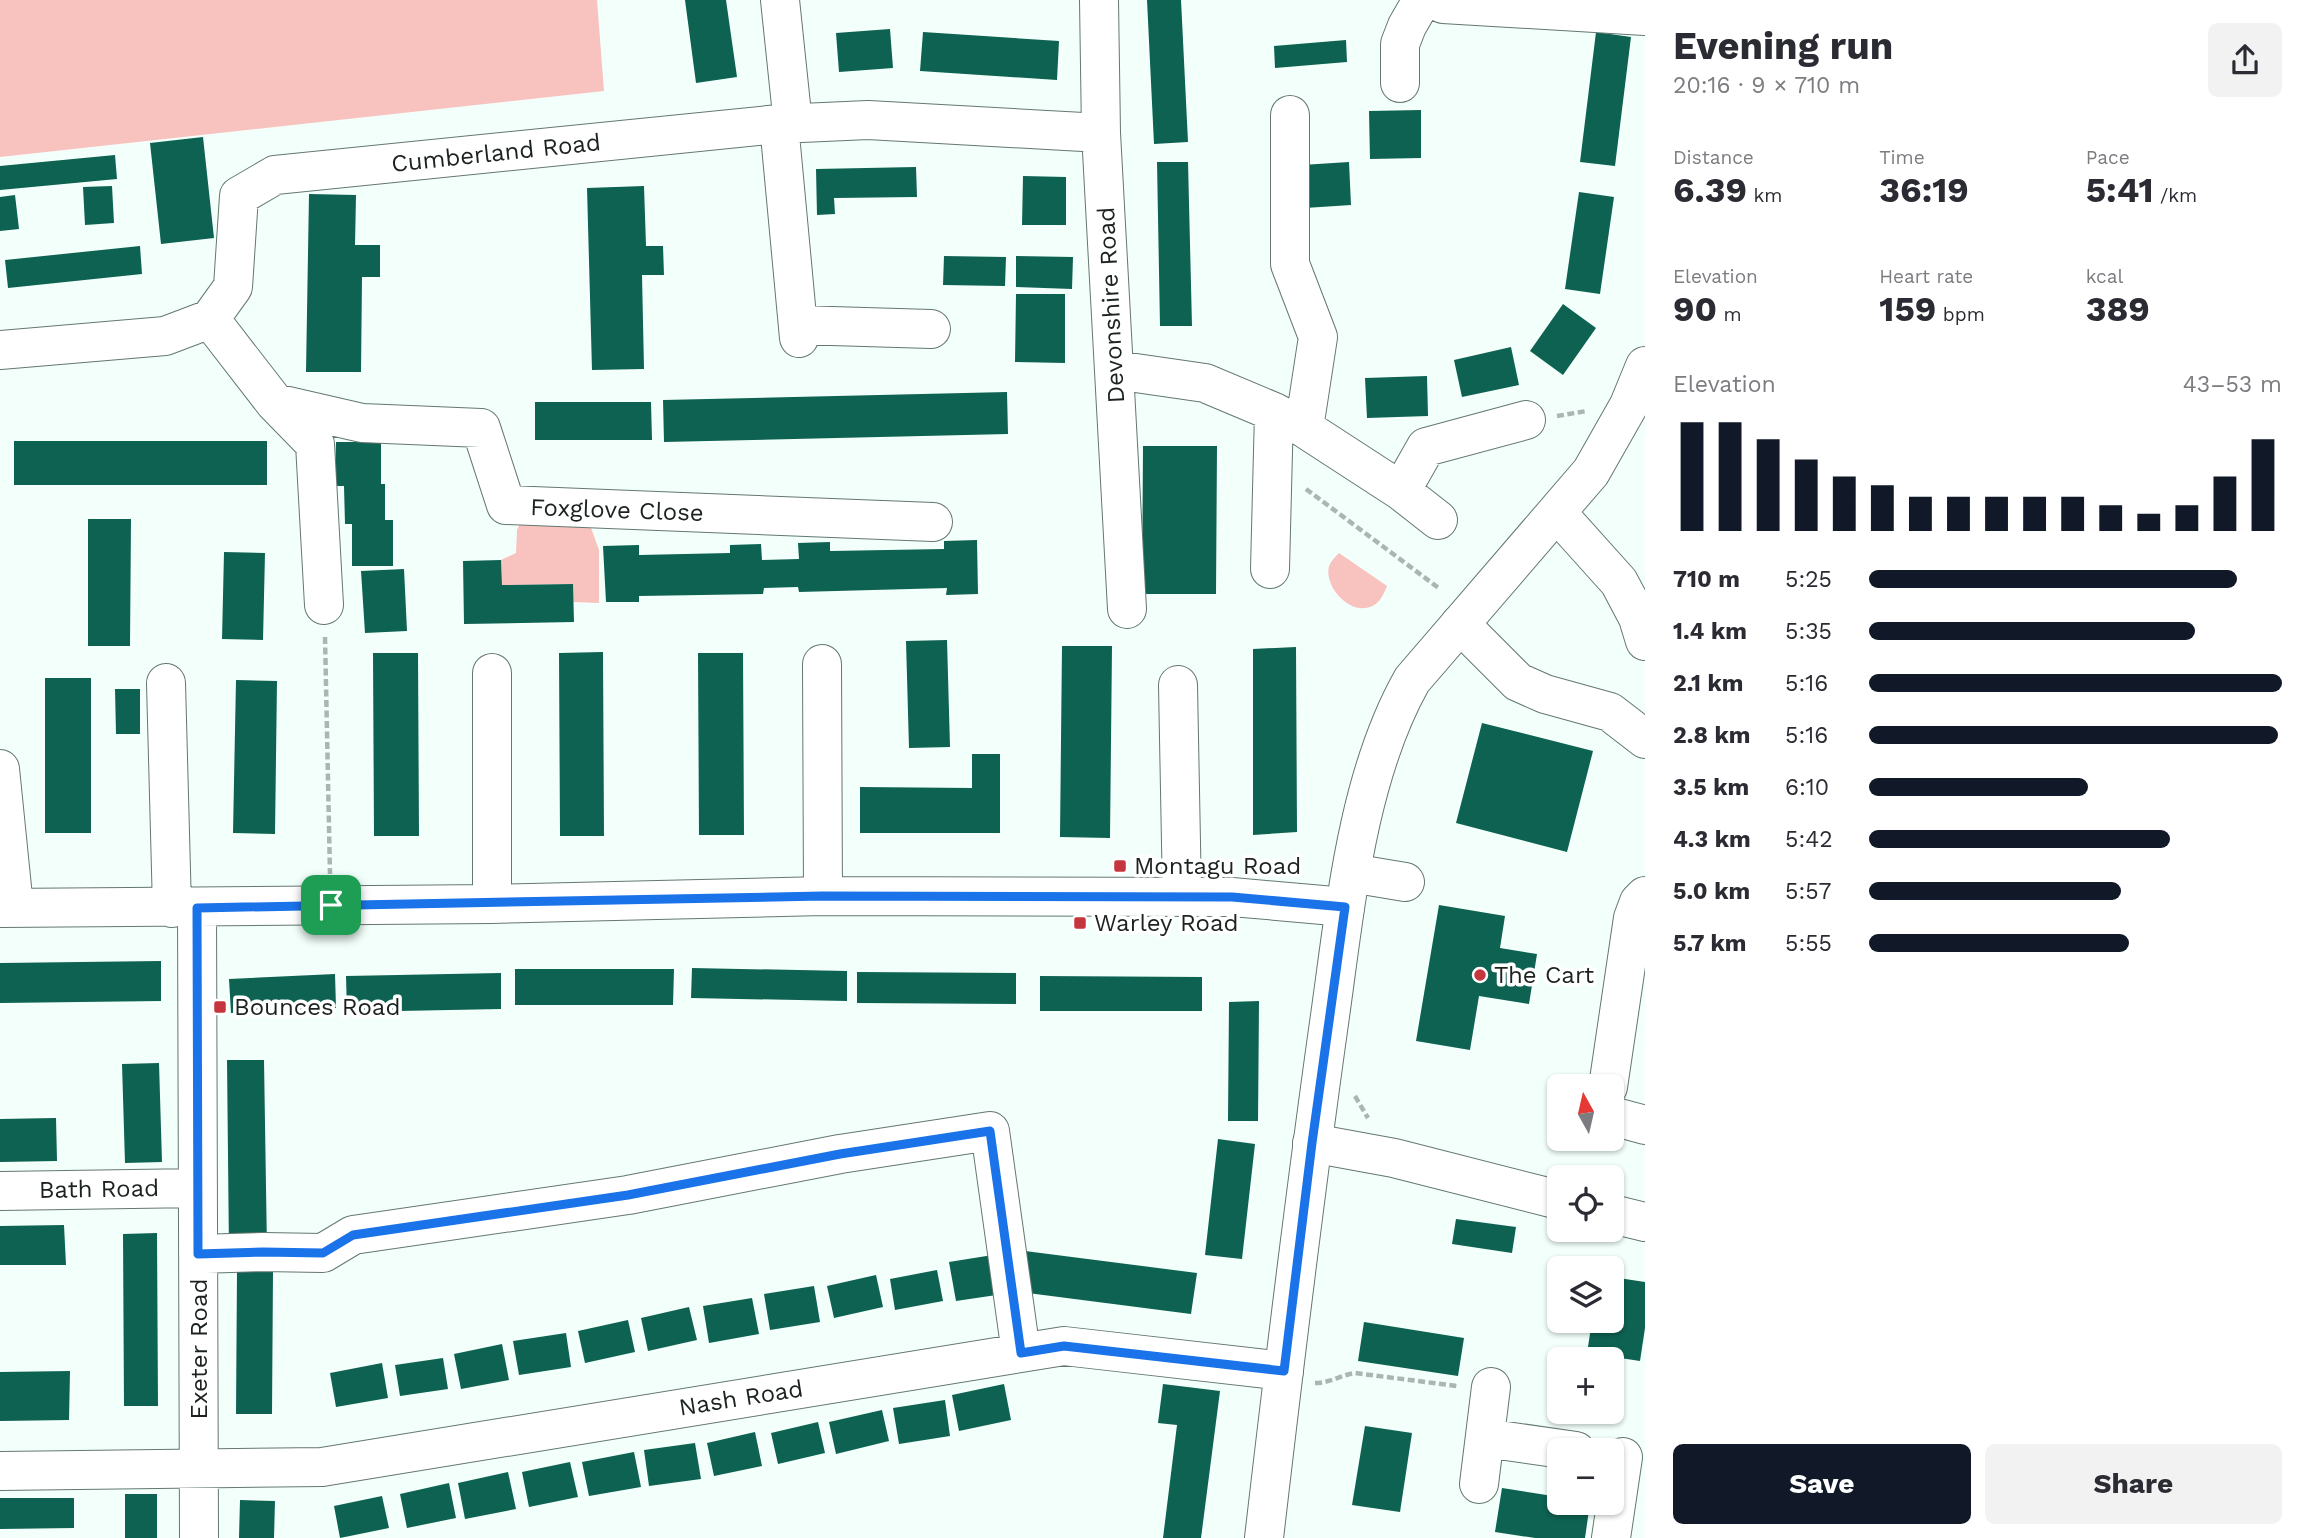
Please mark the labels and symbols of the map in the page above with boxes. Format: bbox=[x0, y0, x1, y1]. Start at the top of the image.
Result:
street label: Cumberland Road bbox=[390, 128, 602, 178]
street label: Devonshire Road bbox=[1092, 206, 1130, 404]
street label: Foxglove Close bbox=[530, 493, 704, 527]
place label: Montagu Road bbox=[1134, 852, 1301, 880]
marker: Montagu Road bbox=[1112, 858, 1128, 874]
pin bbox=[301, 875, 361, 935]
place label: Warley Road bbox=[1094, 909, 1239, 937]
marker: Warley Road bbox=[1072, 915, 1088, 931]
place label: The Cart bbox=[1494, 961, 1594, 989]
marker: The Cart bbox=[1472, 967, 1488, 983]
place label: Bounces Road bbox=[234, 993, 400, 1021]
marker: Bounces Road bbox=[212, 999, 228, 1015]
north arrow bbox=[1547, 1074, 1624, 1152]
street label: Bath Road bbox=[39, 1174, 159, 1204]
street label: Exeter Road bbox=[185, 1278, 213, 1420]
street label: Nash Road bbox=[677, 1374, 805, 1422]

